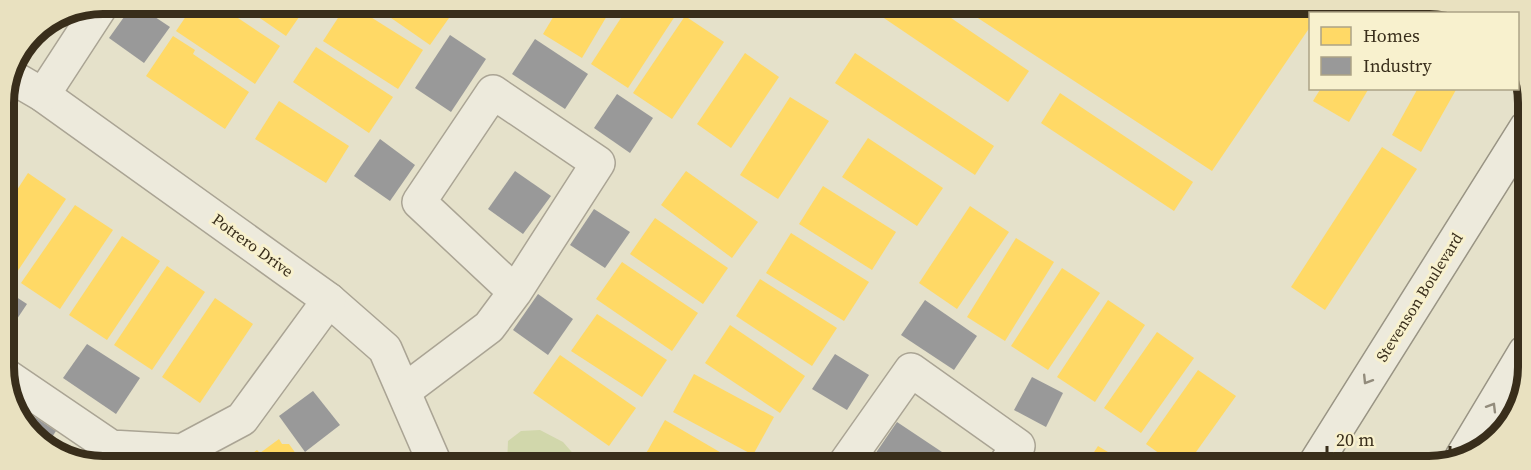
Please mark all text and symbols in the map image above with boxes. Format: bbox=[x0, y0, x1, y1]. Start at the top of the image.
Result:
legend bbox=[1309, 12, 1519, 90]
text: Homes bbox=[1363, 23, 1420, 48]
text: Industry bbox=[1363, 53, 1433, 78]
street label: Potrero Drive bbox=[208, 208, 298, 282]
street label: Stevenson Boulevard bbox=[1370, 228, 1468, 366]
one-way arrow bbox=[1363, 374, 1375, 384]
one-way arrow bbox=[1484, 403, 1496, 413]
scale bar bbox=[1327, 419, 1450, 457]
text: 20 m bbox=[1336, 427, 1374, 452]

